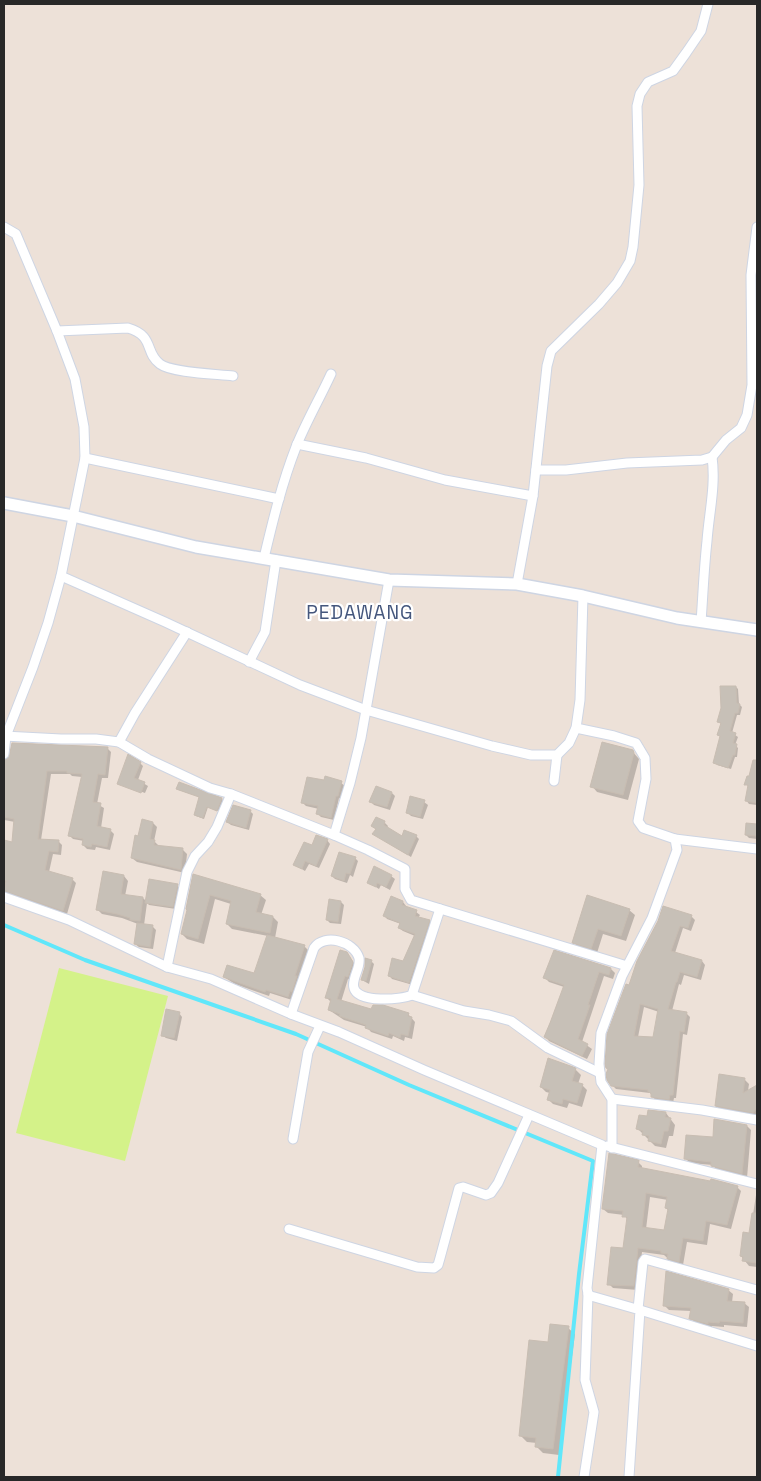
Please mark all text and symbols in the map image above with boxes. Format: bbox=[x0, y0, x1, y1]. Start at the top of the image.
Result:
district label: PEDAWANG bbox=[306, 600, 414, 625]

